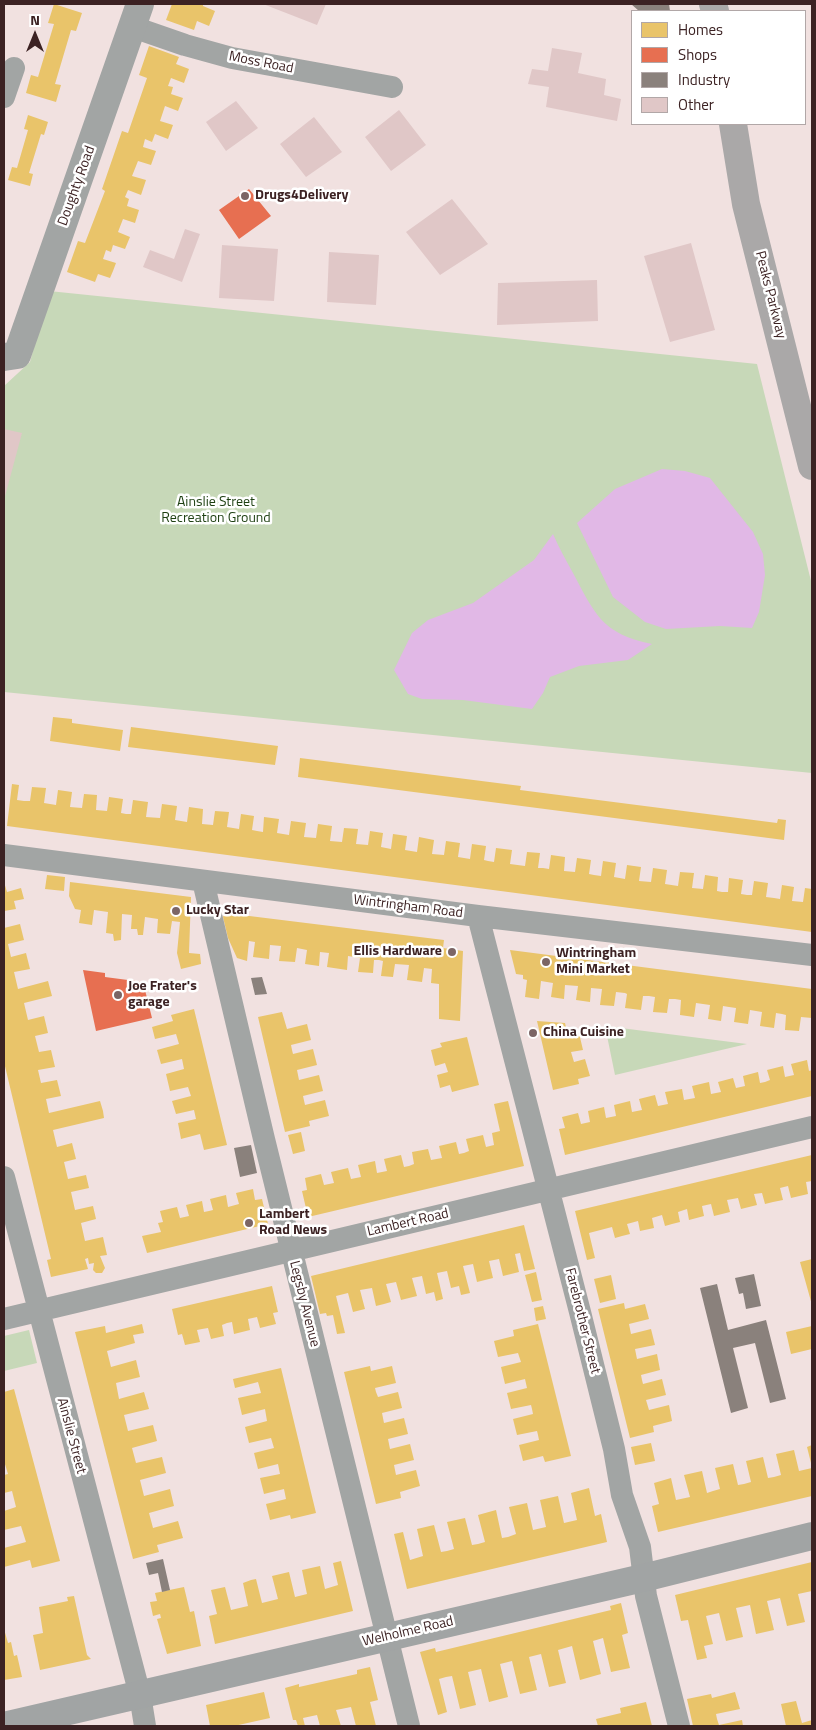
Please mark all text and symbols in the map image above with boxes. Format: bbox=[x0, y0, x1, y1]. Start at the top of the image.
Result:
text: N bbox=[30, 9, 40, 30]
north arrow bbox=[10, 10, 60, 60]
legend bbox=[631, 10, 806, 125]
text: Homes bbox=[678, 18, 723, 41]
text: Shops bbox=[678, 43, 717, 66]
street label: Moss Road bbox=[227, 49, 295, 77]
text: Industry bbox=[678, 68, 730, 91]
text: Other bbox=[678, 93, 714, 116]
street label: Doughty Road bbox=[55, 144, 99, 228]
place label: Drugs4Delivery bbox=[255, 188, 348, 204]
marker: Drugs4Delivery bbox=[239, 190, 251, 202]
street label: Peaks Parkway bbox=[751, 249, 789, 341]
park label: Ainslie Street Recreation Ground bbox=[161, 495, 271, 528]
street label: Wintringham Road bbox=[352, 892, 464, 922]
place label: Lucky Star bbox=[186, 903, 249, 919]
marker: Lucky Star bbox=[170, 905, 182, 917]
place label: Ellis Hardware bbox=[354, 944, 442, 960]
marker: Ellis Hardware bbox=[446, 946, 458, 958]
place label: Wintringham Mini Market bbox=[556, 946, 636, 979]
marker: Wintringham Mini Market bbox=[540, 956, 552, 968]
place label: Joe Frater's garage bbox=[128, 979, 197, 1012]
marker: Joe Frater's garage bbox=[112, 989, 124, 1001]
place label: China Cuisine bbox=[543, 1025, 624, 1041]
marker: China Cuisine bbox=[527, 1027, 539, 1039]
street label: Lambert Road bbox=[366, 1205, 450, 1241]
place label: Lambert Road News bbox=[259, 1207, 327, 1240]
marker: Lambert Road News bbox=[243, 1217, 255, 1229]
street label: Legsby Avenue bbox=[285, 1259, 323, 1349]
street label: Farebrother Street bbox=[561, 1266, 603, 1376]
street label: Ainslie Street bbox=[53, 1396, 89, 1476]
street label: Welholme Road bbox=[361, 1613, 455, 1651]

